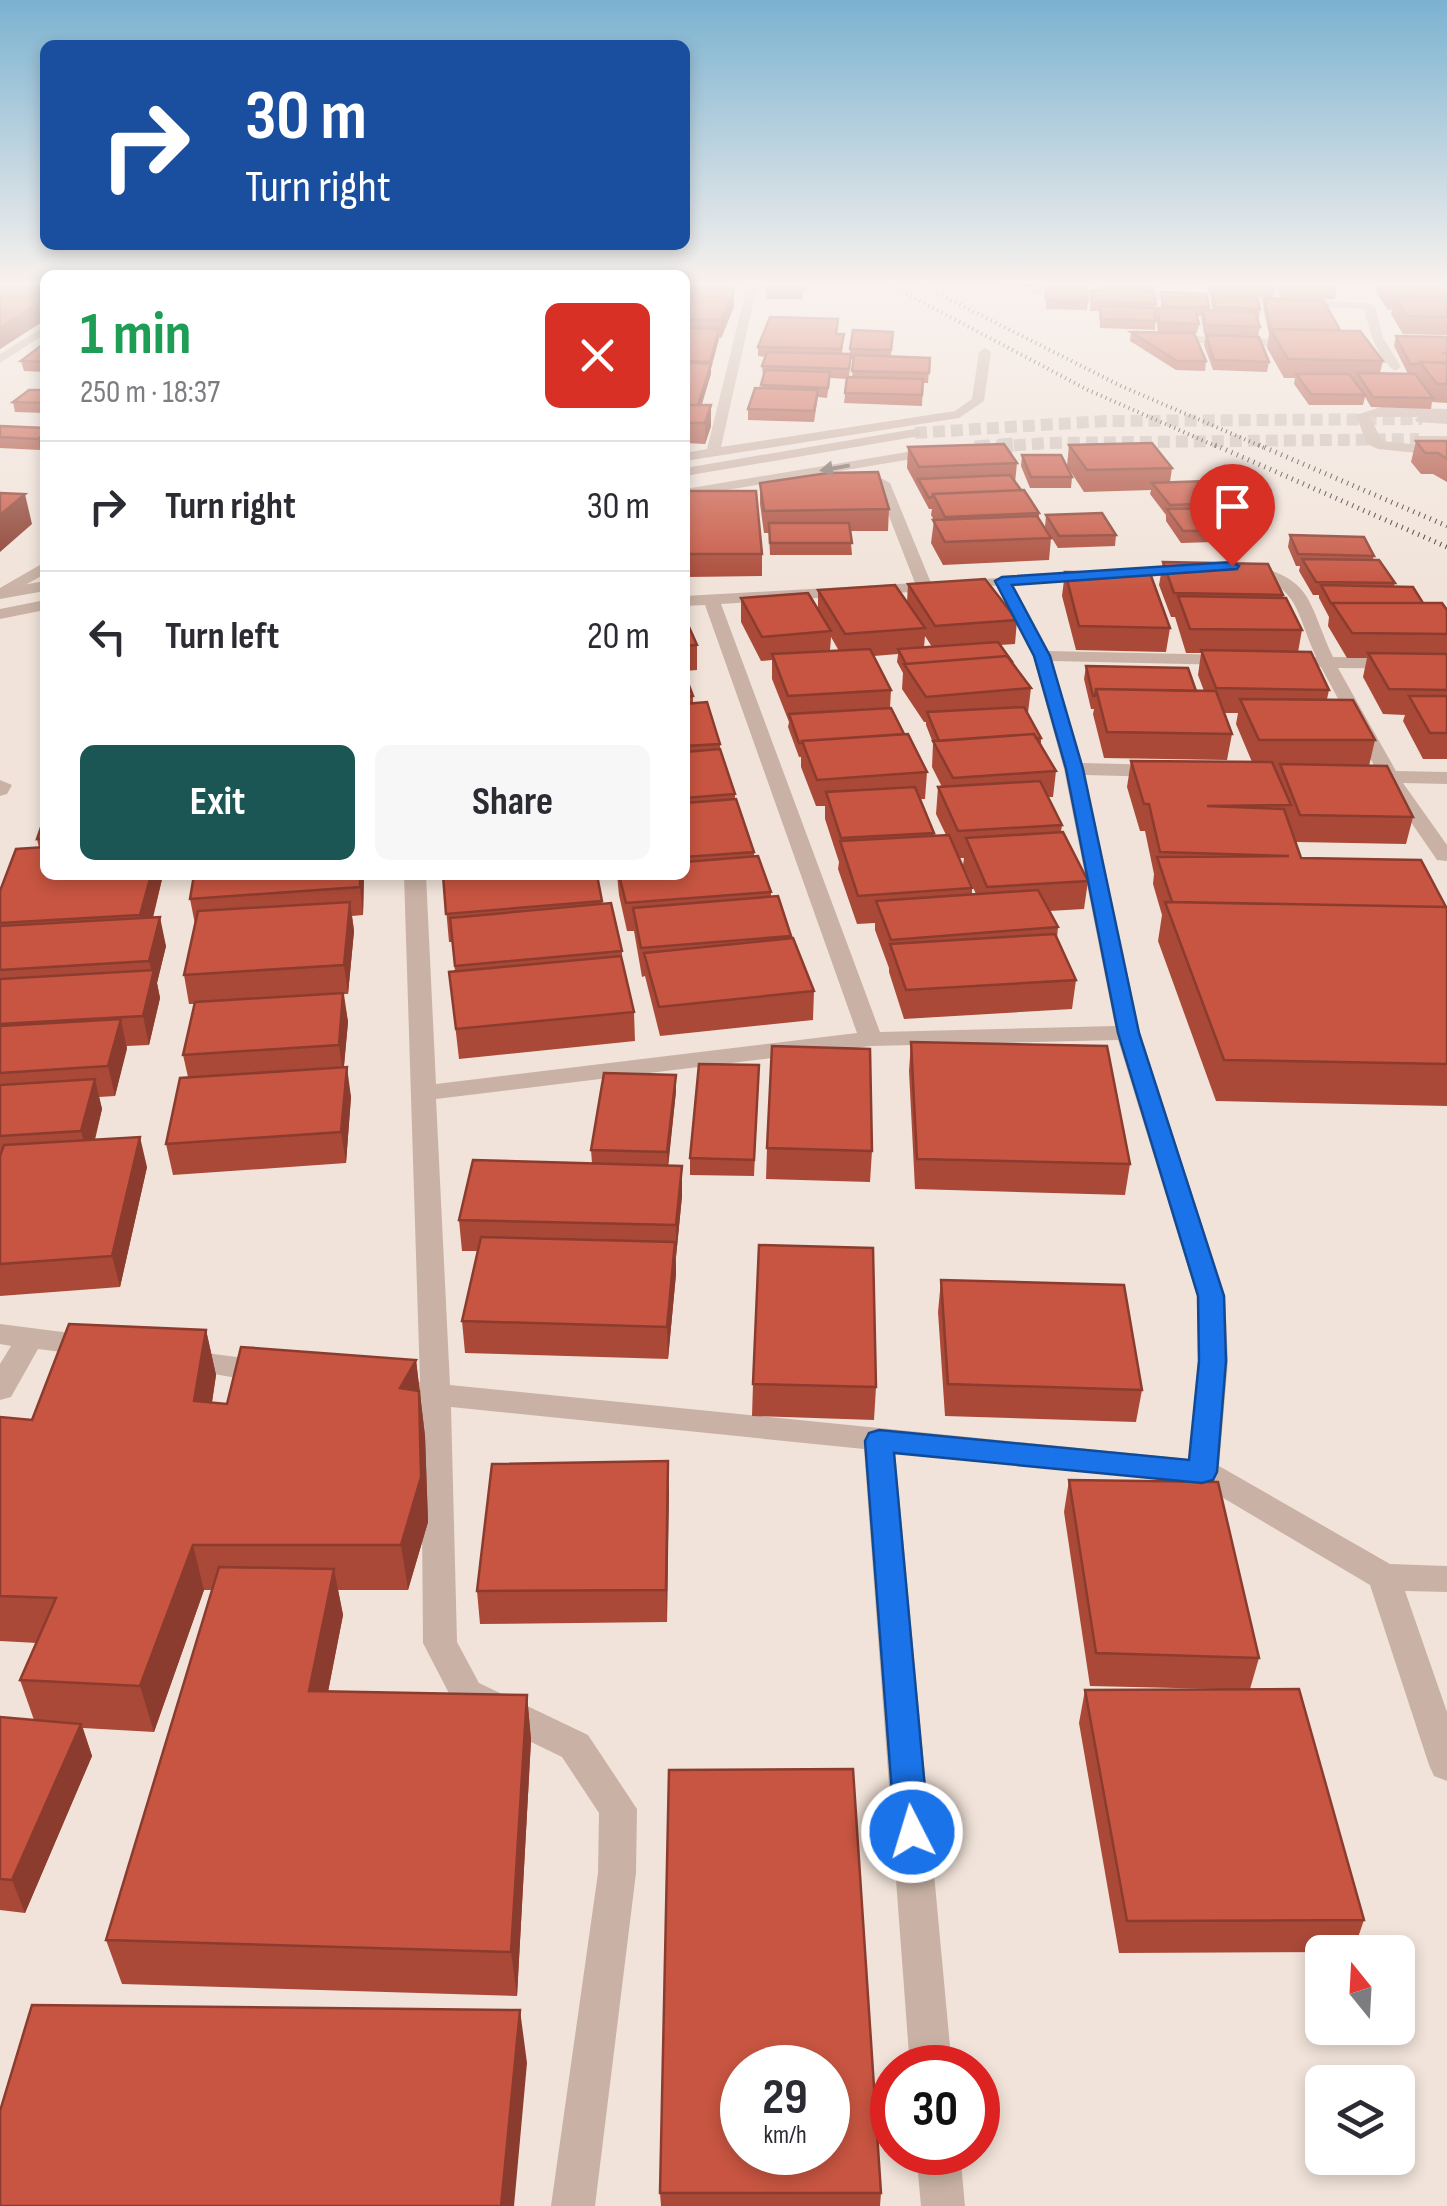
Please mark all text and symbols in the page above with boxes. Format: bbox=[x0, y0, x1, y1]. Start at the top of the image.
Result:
text: 30 m bbox=[245, 75, 367, 159]
icon: right bbox=[80, 80, 210, 210]
text: Turn right bbox=[245, 160, 391, 215]
text: 1 min bbox=[80, 299, 192, 371]
button: close bbox=[545, 303, 650, 408]
text: 250 m · 18:37 bbox=[80, 373, 220, 412]
one-way arrow bbox=[819, 461, 850, 476]
pin bbox=[1190, 464, 1275, 567]
icon: right bbox=[80, 479, 135, 534]
icon: arrive bbox=[1205, 479, 1260, 534]
text: Turn right bbox=[165, 484, 296, 529]
text: 30 m bbox=[587, 484, 650, 529]
icon: left bbox=[80, 609, 135, 664]
text: Turn left bbox=[165, 614, 279, 659]
text: 20 m bbox=[587, 614, 650, 659]
button: Exit bbox=[80, 745, 355, 860]
button: Share bbox=[375, 745, 650, 860]
position arrow bbox=[860, 1780, 964, 1884]
north arrow bbox=[1305, 1935, 1415, 2045]
map controls bbox=[1305, 1935, 1415, 2175]
speed limit sign: 30 bbox=[870, 2045, 1000, 2175]
button: layers bbox=[1305, 2065, 1415, 2175]
text: 29 bbox=[762, 2068, 808, 2128]
text: km/h bbox=[763, 2120, 807, 2151]

